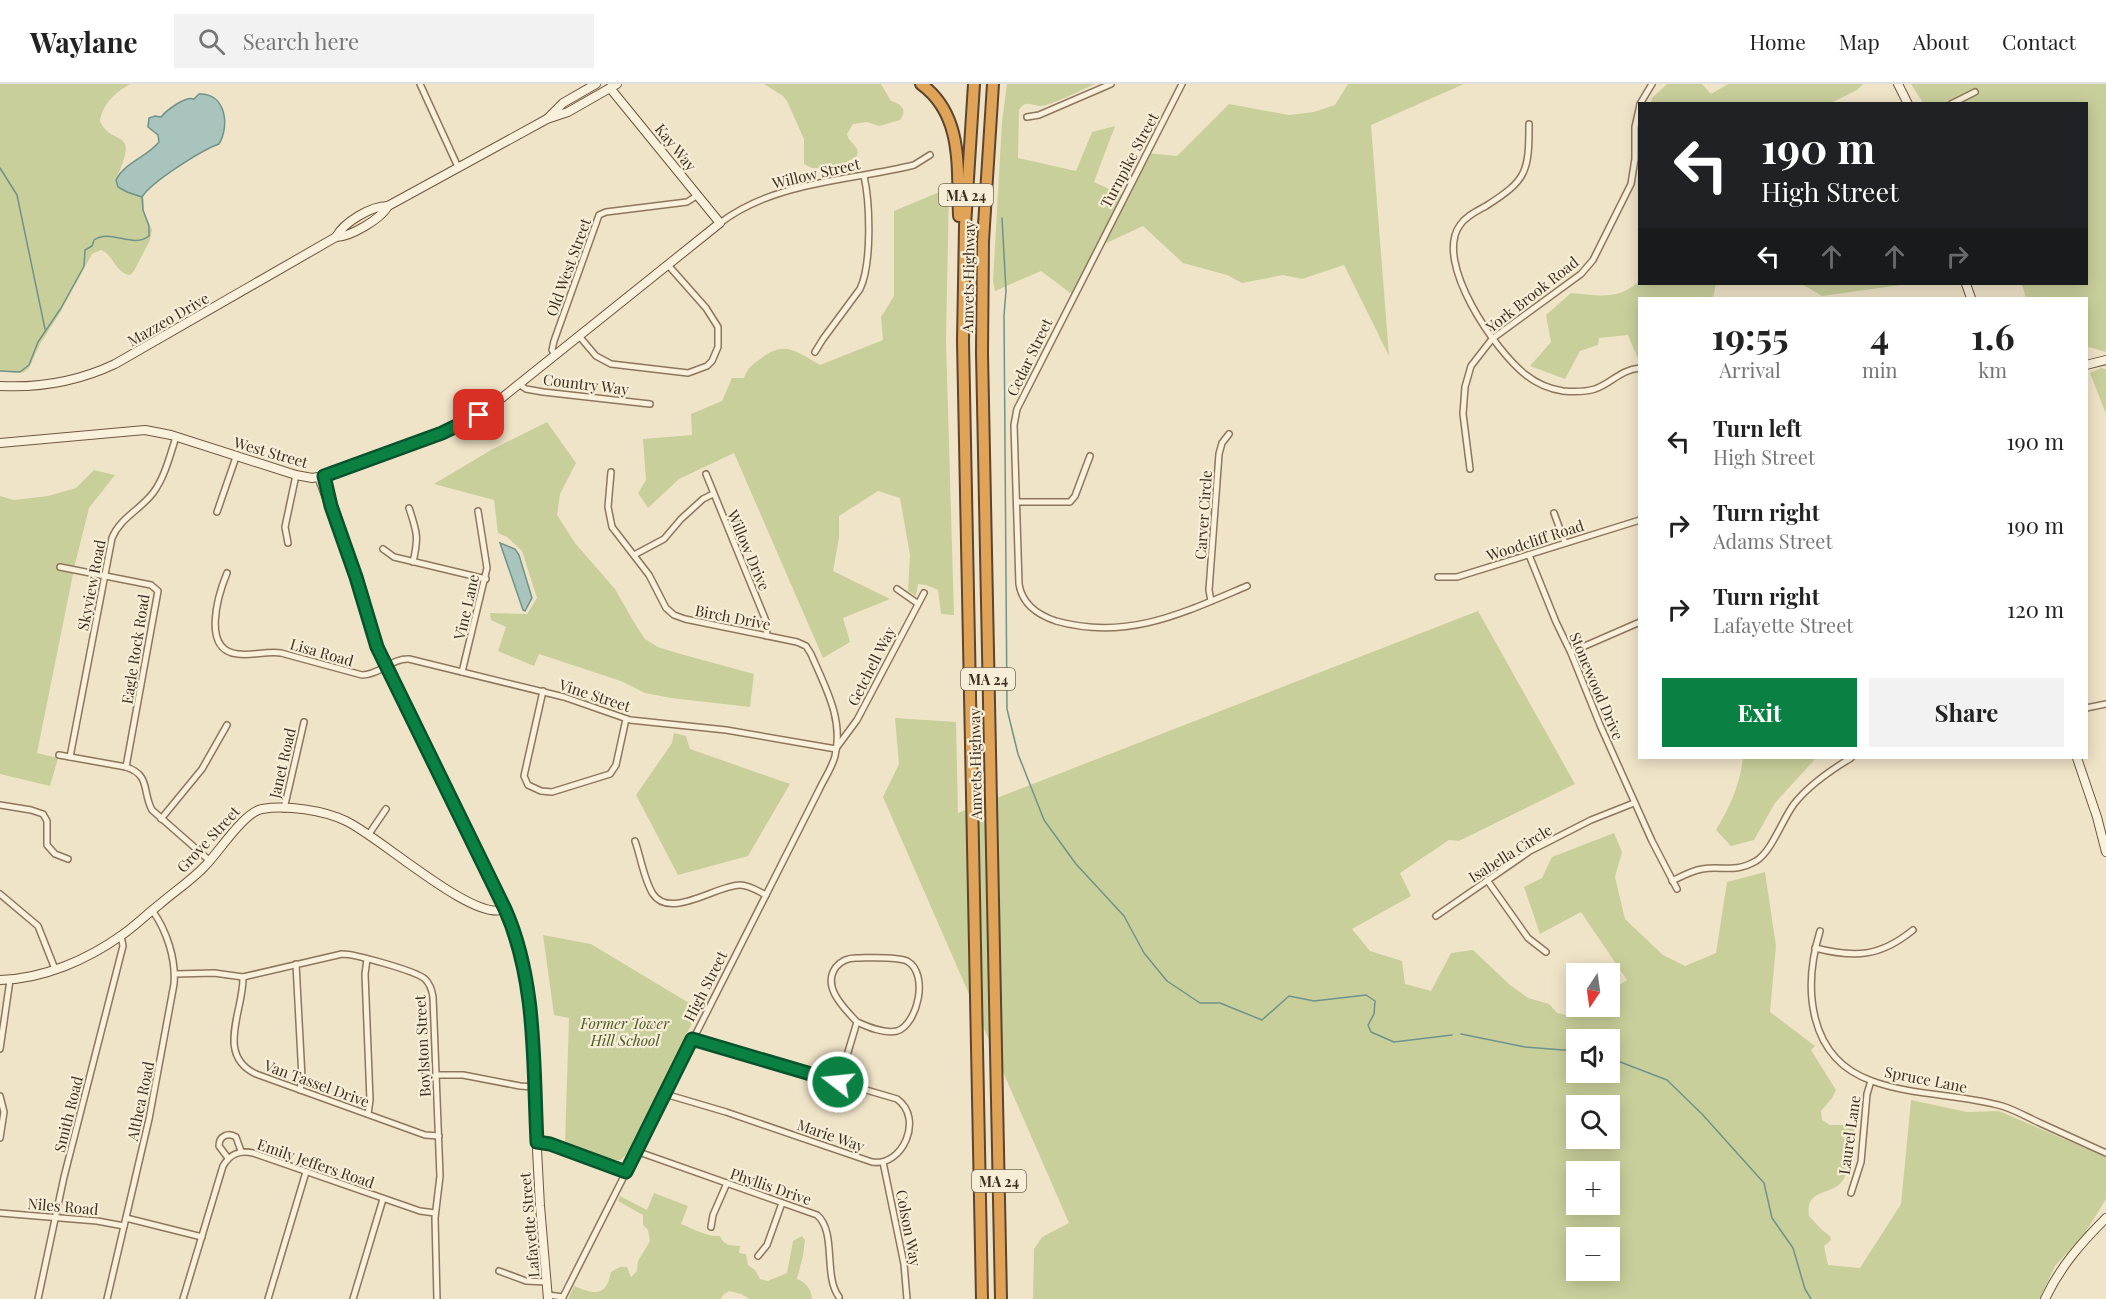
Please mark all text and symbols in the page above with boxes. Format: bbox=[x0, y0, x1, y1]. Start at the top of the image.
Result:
search box bbox=[174, 14, 594, 68]
text: Waylane bbox=[30, 23, 138, 60]
icon: search bbox=[195, 25, 228, 58]
text: Search here bbox=[243, 26, 359, 56]
text: Home bbox=[1750, 27, 1806, 55]
text: Map bbox=[1839, 27, 1880, 55]
text: About bbox=[1913, 27, 1969, 55]
text: Contact bbox=[2002, 27, 2076, 55]
street label: Turnpike Street bbox=[1095, 108, 1163, 211]
street label: Kay Way bbox=[651, 119, 701, 175]
text: 190 m bbox=[1761, 119, 1875, 175]
icon: left bbox=[1662, 126, 1740, 204]
street label: Willow Street bbox=[769, 153, 862, 193]
text: High Street bbox=[1761, 173, 1899, 209]
road number: MA 24 bbox=[939, 184, 993, 206]
street label: Old West Street bbox=[541, 215, 595, 319]
street label: Amvets Highway bbox=[957, 220, 979, 334]
icon: left bbox=[1752, 240, 1785, 273]
icon: ahead bbox=[1815, 240, 1848, 273]
icon: ahead bbox=[1878, 240, 1911, 273]
icon: right bbox=[1941, 240, 1974, 273]
street label: York Brook Road bbox=[1481, 251, 1583, 337]
street label: Mazzeo Drive bbox=[124, 288, 212, 350]
text: 19:55 bbox=[1711, 311, 1789, 359]
text: 4 bbox=[1870, 311, 1889, 359]
text: 1.6 bbox=[1971, 311, 2015, 359]
street label: Cedar Street bbox=[1001, 314, 1057, 399]
text: Arrival bbox=[1719, 356, 1781, 383]
text: min bbox=[1862, 356, 1898, 383]
text: km bbox=[1978, 356, 2007, 383]
street label: Country Way bbox=[542, 369, 631, 399]
pin bbox=[453, 389, 504, 440]
icon: arrive bbox=[462, 398, 495, 431]
text: Turn left bbox=[1713, 413, 1802, 443]
icon: left bbox=[1662, 425, 1695, 458]
text: 190 m bbox=[2006, 426, 2064, 456]
street label: West Street bbox=[231, 432, 311, 472]
text: High Street bbox=[1713, 443, 1815, 470]
street label: Carver Circle bbox=[1190, 470, 1216, 560]
text: Turn right bbox=[1713, 497, 1819, 527]
street label: Willow Drive bbox=[723, 506, 775, 593]
icon: right bbox=[1662, 509, 1695, 542]
text: 190 m bbox=[2006, 510, 2064, 540]
street label: Woodcliff Road bbox=[1483, 515, 1587, 565]
text: Adams Street bbox=[1713, 527, 1833, 554]
street label: Skyview Road bbox=[72, 538, 110, 632]
street label: Vine Lane bbox=[449, 572, 483, 643]
text: Turn right bbox=[1713, 581, 1819, 611]
street label: Eagle Rock Road bbox=[116, 592, 154, 705]
icon: right bbox=[1662, 593, 1695, 626]
text: 120 m bbox=[2007, 594, 2064, 624]
street label: Birch Drive bbox=[693, 600, 773, 634]
text: Lafayette Street bbox=[1713, 611, 1853, 638]
street label: Getchell Way bbox=[842, 622, 900, 709]
street label: Stonewood Drive bbox=[1565, 629, 1629, 743]
street label: Lisa Road bbox=[288, 633, 356, 671]
road number: MA 24 bbox=[961, 668, 1015, 690]
street label: Vine Street bbox=[556, 674, 634, 716]
button: Exit bbox=[1662, 678, 1857, 747]
button: Share bbox=[1869, 678, 2064, 747]
street label: Amvets Highway bbox=[964, 707, 986, 821]
street label: Janet Road bbox=[264, 726, 300, 801]
street label: Grove Street bbox=[172, 801, 244, 876]
street label: Isabella Circle bbox=[1464, 819, 1556, 887]
street label: High Street bbox=[679, 947, 732, 1025]
north arrow bbox=[1566, 963, 1620, 1017]
map controls bbox=[1566, 963, 1620, 1281]
street label: Boylston Street bbox=[409, 994, 435, 1098]
park label: Former Tower Hill School bbox=[580, 1013, 670, 1050]
button: sound bbox=[1566, 1029, 1620, 1083]
position arrow bbox=[806, 1050, 870, 1114]
street label: Van Tassel Drive bbox=[261, 1054, 372, 1111]
street label: Althea Road bbox=[122, 1059, 158, 1143]
street label: Spruce Lane bbox=[1883, 1061, 1969, 1097]
street label: Smith Road bbox=[49, 1074, 87, 1154]
street label: Laurel Lane bbox=[1834, 1094, 1864, 1176]
button: search bbox=[1566, 1095, 1620, 1149]
street label: Marie Way bbox=[795, 1114, 868, 1156]
street label: Emily Jeffers Road bbox=[255, 1134, 377, 1193]
button: + bbox=[1566, 1161, 1620, 1215]
street label: Phyllis Drive bbox=[728, 1163, 814, 1209]
road number: MA 24 bbox=[972, 1170, 1026, 1192]
street label: Lafayette Street bbox=[514, 1171, 544, 1278]
street label: Colson Way bbox=[892, 1188, 926, 1268]
street label: Niles Road bbox=[27, 1193, 100, 1219]
button: − bbox=[1566, 1227, 1620, 1281]

